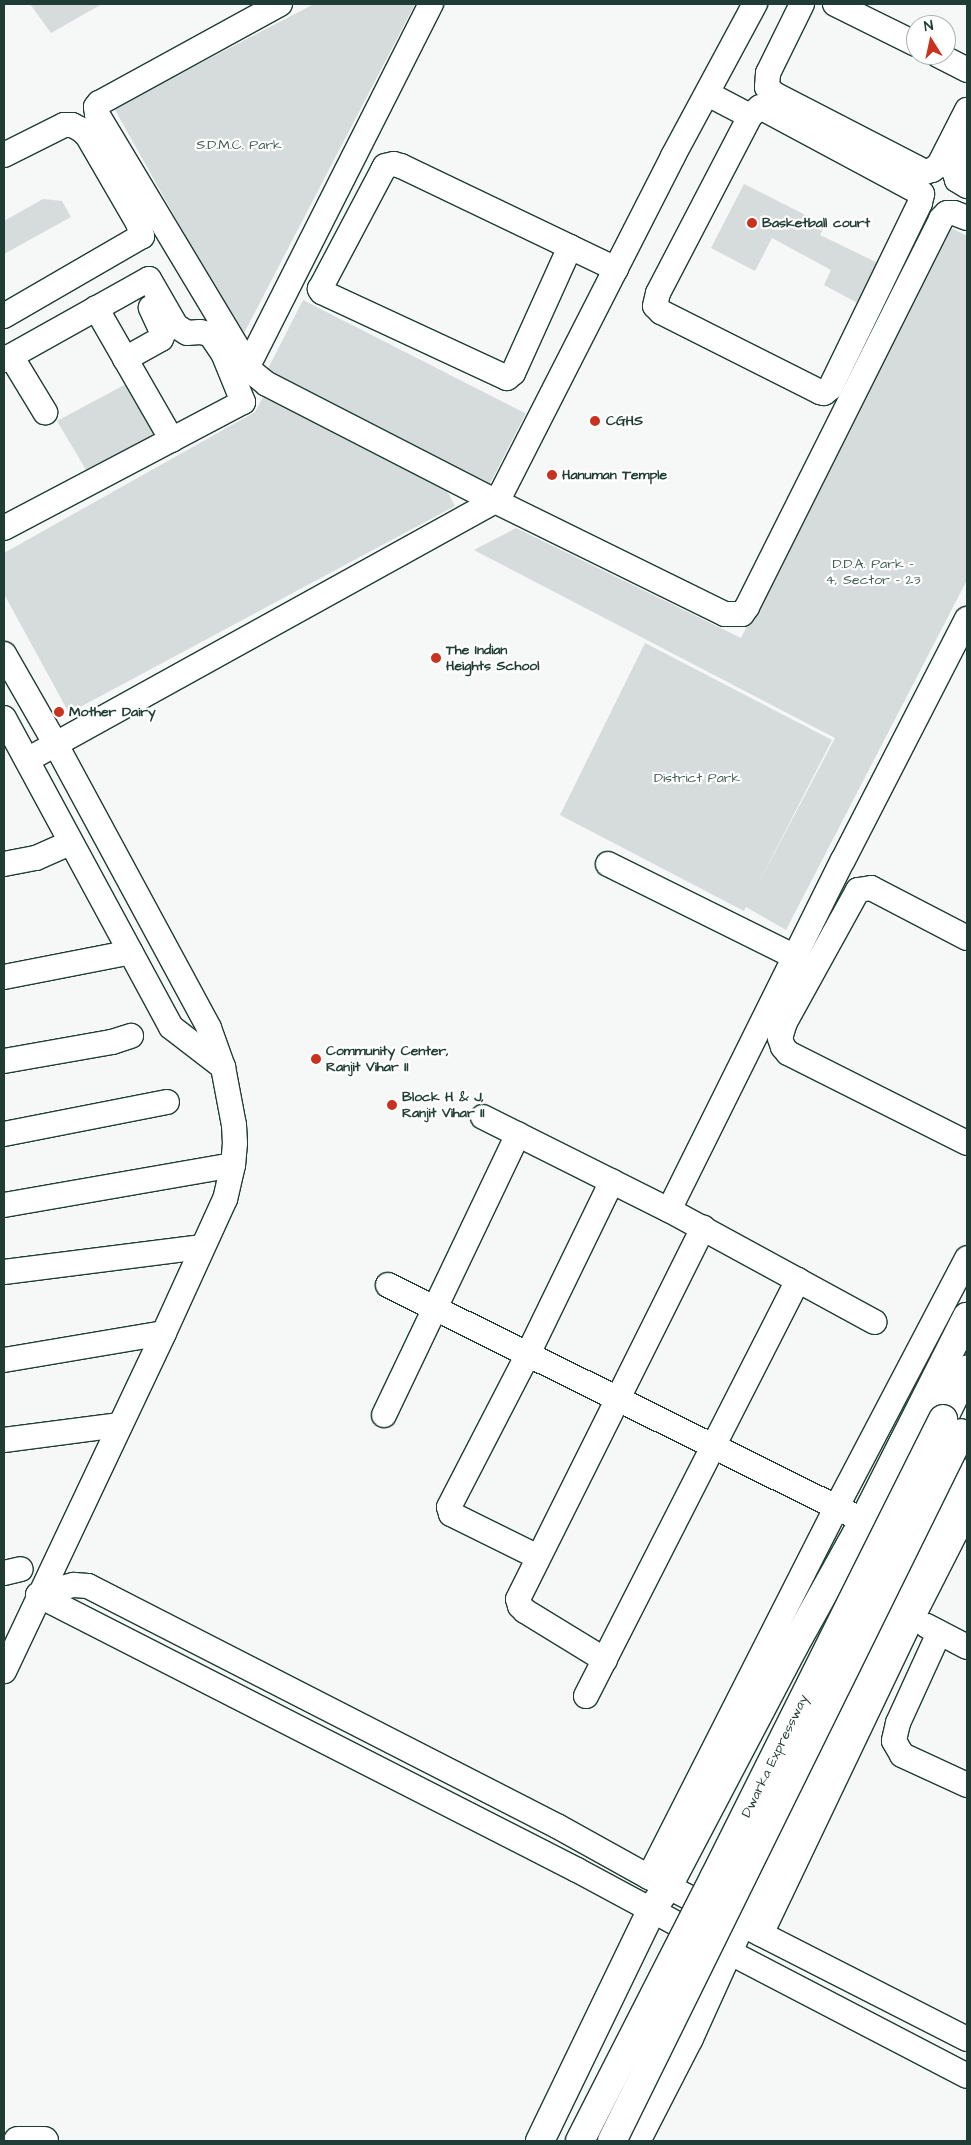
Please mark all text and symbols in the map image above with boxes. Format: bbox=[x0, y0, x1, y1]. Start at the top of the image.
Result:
north arrow bbox=[906, 15, 956, 65]
text: N bbox=[923, 16, 935, 37]
park label: S.D.M.C. Park bbox=[196, 137, 282, 153]
place label: Basketball court bbox=[762, 215, 870, 231]
marker: Basketball court bbox=[746, 217, 758, 229]
place label: CGHS bbox=[606, 413, 643, 429]
marker: CGHS bbox=[588, 414, 602, 428]
place label: Hanuman Temple bbox=[562, 467, 667, 483]
marker: Hanuman Temple bbox=[546, 469, 558, 481]
park label: D.D.A. Park - 4, Sector - 23 bbox=[825, 556, 921, 588]
place label: The Indian Heights School bbox=[446, 642, 539, 674]
marker: The Indian Heights School bbox=[430, 652, 442, 664]
place label: Mother Dairy bbox=[69, 704, 156, 720]
marker: Mother Dairy bbox=[53, 706, 65, 718]
park label: District Park bbox=[654, 770, 740, 786]
place label: Community Center, Ranjit Vihar II bbox=[326, 1043, 449, 1076]
marker: Community Center, Ranjit Vihar II bbox=[310, 1053, 322, 1065]
place label: Block H & J, Ranjit Vihar II bbox=[402, 1089, 484, 1122]
marker: Block H & J, Ranjit Vihar II bbox=[386, 1099, 398, 1111]
street label: Dwarka Expressway bbox=[738, 1692, 812, 1820]

